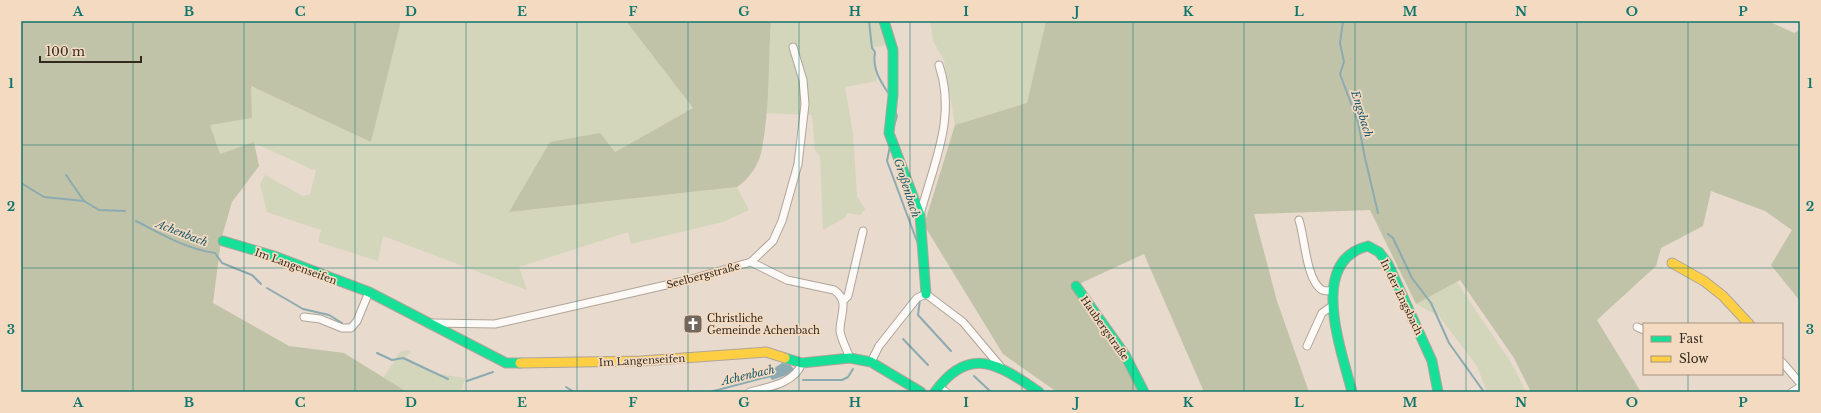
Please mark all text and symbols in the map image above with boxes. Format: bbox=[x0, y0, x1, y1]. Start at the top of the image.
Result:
text: A bbox=[72, 3, 84, 20]
text: B bbox=[184, 3, 194, 20]
text: C bbox=[295, 3, 306, 20]
text: D bbox=[405, 3, 417, 20]
text: E bbox=[517, 3, 527, 20]
text: F bbox=[629, 3, 638, 20]
text: G bbox=[738, 3, 750, 20]
text: H bbox=[849, 3, 861, 20]
text: I bbox=[963, 3, 969, 20]
text: J bbox=[1071, 3, 1080, 20]
text: K bbox=[1183, 3, 1194, 20]
text: L bbox=[1294, 3, 1304, 20]
text: M bbox=[1403, 3, 1418, 20]
text: N bbox=[1515, 3, 1527, 20]
text: O bbox=[1626, 3, 1638, 20]
text: P bbox=[1738, 3, 1748, 20]
scale bar bbox=[40, 38, 141, 64]
text: 100 m bbox=[46, 44, 85, 59]
text: 1 bbox=[8, 75, 14, 92]
text: 1 bbox=[1807, 75, 1813, 92]
water label: Engsbach bbox=[1348, 88, 1376, 139]
water label: Großenbach bbox=[891, 157, 923, 219]
text: 2 bbox=[7, 198, 15, 215]
text: 2 bbox=[1806, 198, 1814, 215]
water label: Achenbach bbox=[152, 216, 210, 249]
street label: Im Langenseifen bbox=[253, 246, 339, 287]
street label: In der Engsbach bbox=[1378, 257, 1426, 337]
street label: Seelbergstraße bbox=[665, 259, 741, 292]
street label: Haubergstraße bbox=[1078, 294, 1132, 363]
place label: Christliche Gemeinde Achenbach bbox=[707, 312, 820, 337]
church icon: Christliche Gemeinde Achenbach bbox=[682, 313, 704, 335]
text: 3 bbox=[7, 321, 15, 338]
text: 3 bbox=[1806, 321, 1814, 338]
legend bbox=[1643, 323, 1783, 375]
text: Fast bbox=[1679, 331, 1704, 346]
text: Slow bbox=[1679, 351, 1709, 366]
street label: Im Langenseifen bbox=[599, 352, 686, 369]
water label: Achenbach bbox=[718, 362, 776, 388]
text: A bbox=[72, 394, 84, 411]
text: B bbox=[184, 394, 194, 411]
text: C bbox=[295, 394, 306, 411]
text: D bbox=[405, 394, 417, 411]
text: E bbox=[517, 394, 527, 411]
text: F bbox=[629, 394, 638, 411]
text: G bbox=[738, 394, 750, 411]
text: H bbox=[849, 394, 861, 411]
text: I bbox=[963, 394, 969, 411]
text: J bbox=[1071, 394, 1080, 411]
text: K bbox=[1183, 394, 1194, 411]
text: L bbox=[1294, 394, 1304, 411]
text: M bbox=[1403, 394, 1418, 411]
text: N bbox=[1515, 394, 1527, 411]
text: O bbox=[1626, 394, 1638, 411]
text: P bbox=[1738, 394, 1748, 411]

